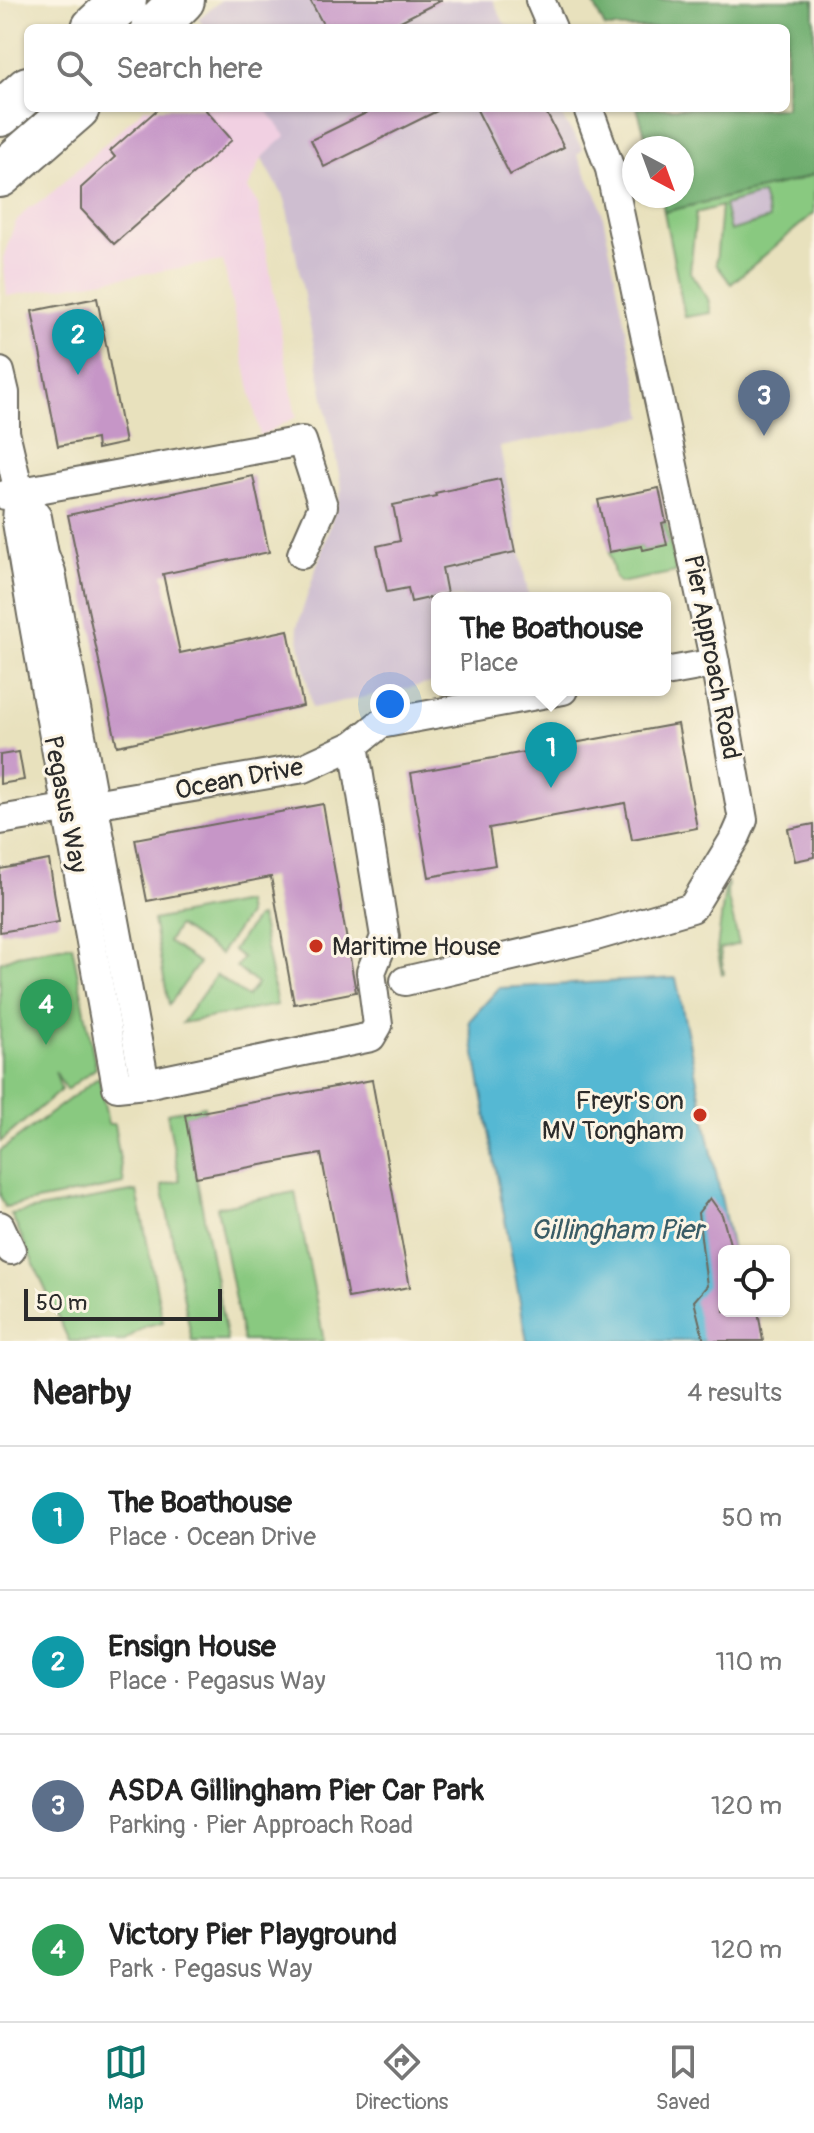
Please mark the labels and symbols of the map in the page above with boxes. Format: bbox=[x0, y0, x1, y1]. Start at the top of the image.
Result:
north arrow bbox=[622, 136, 694, 208]
pin: 2 bbox=[52, 309, 104, 375]
pin: 3 bbox=[738, 370, 790, 436]
street label: Pier Approach Road bbox=[676, 552, 748, 762]
your location bbox=[370, 684, 410, 724]
pin: 1 bbox=[525, 722, 577, 788]
street label: Pegasus Way bbox=[36, 733, 94, 876]
street label: Ocean Drive bbox=[172, 751, 306, 807]
place label: Maritime House bbox=[332, 931, 501, 963]
marker: Maritime House bbox=[307, 937, 325, 955]
pin: 4 bbox=[20, 979, 72, 1045]
place label: Freyr's on MV Tongham bbox=[542, 1085, 684, 1147]
marker: Freyr's on MV Tongham bbox=[691, 1106, 709, 1124]
water label: Gillingham Pier bbox=[530, 1213, 707, 1248]
scale bar bbox=[24, 1285, 222, 1321]

